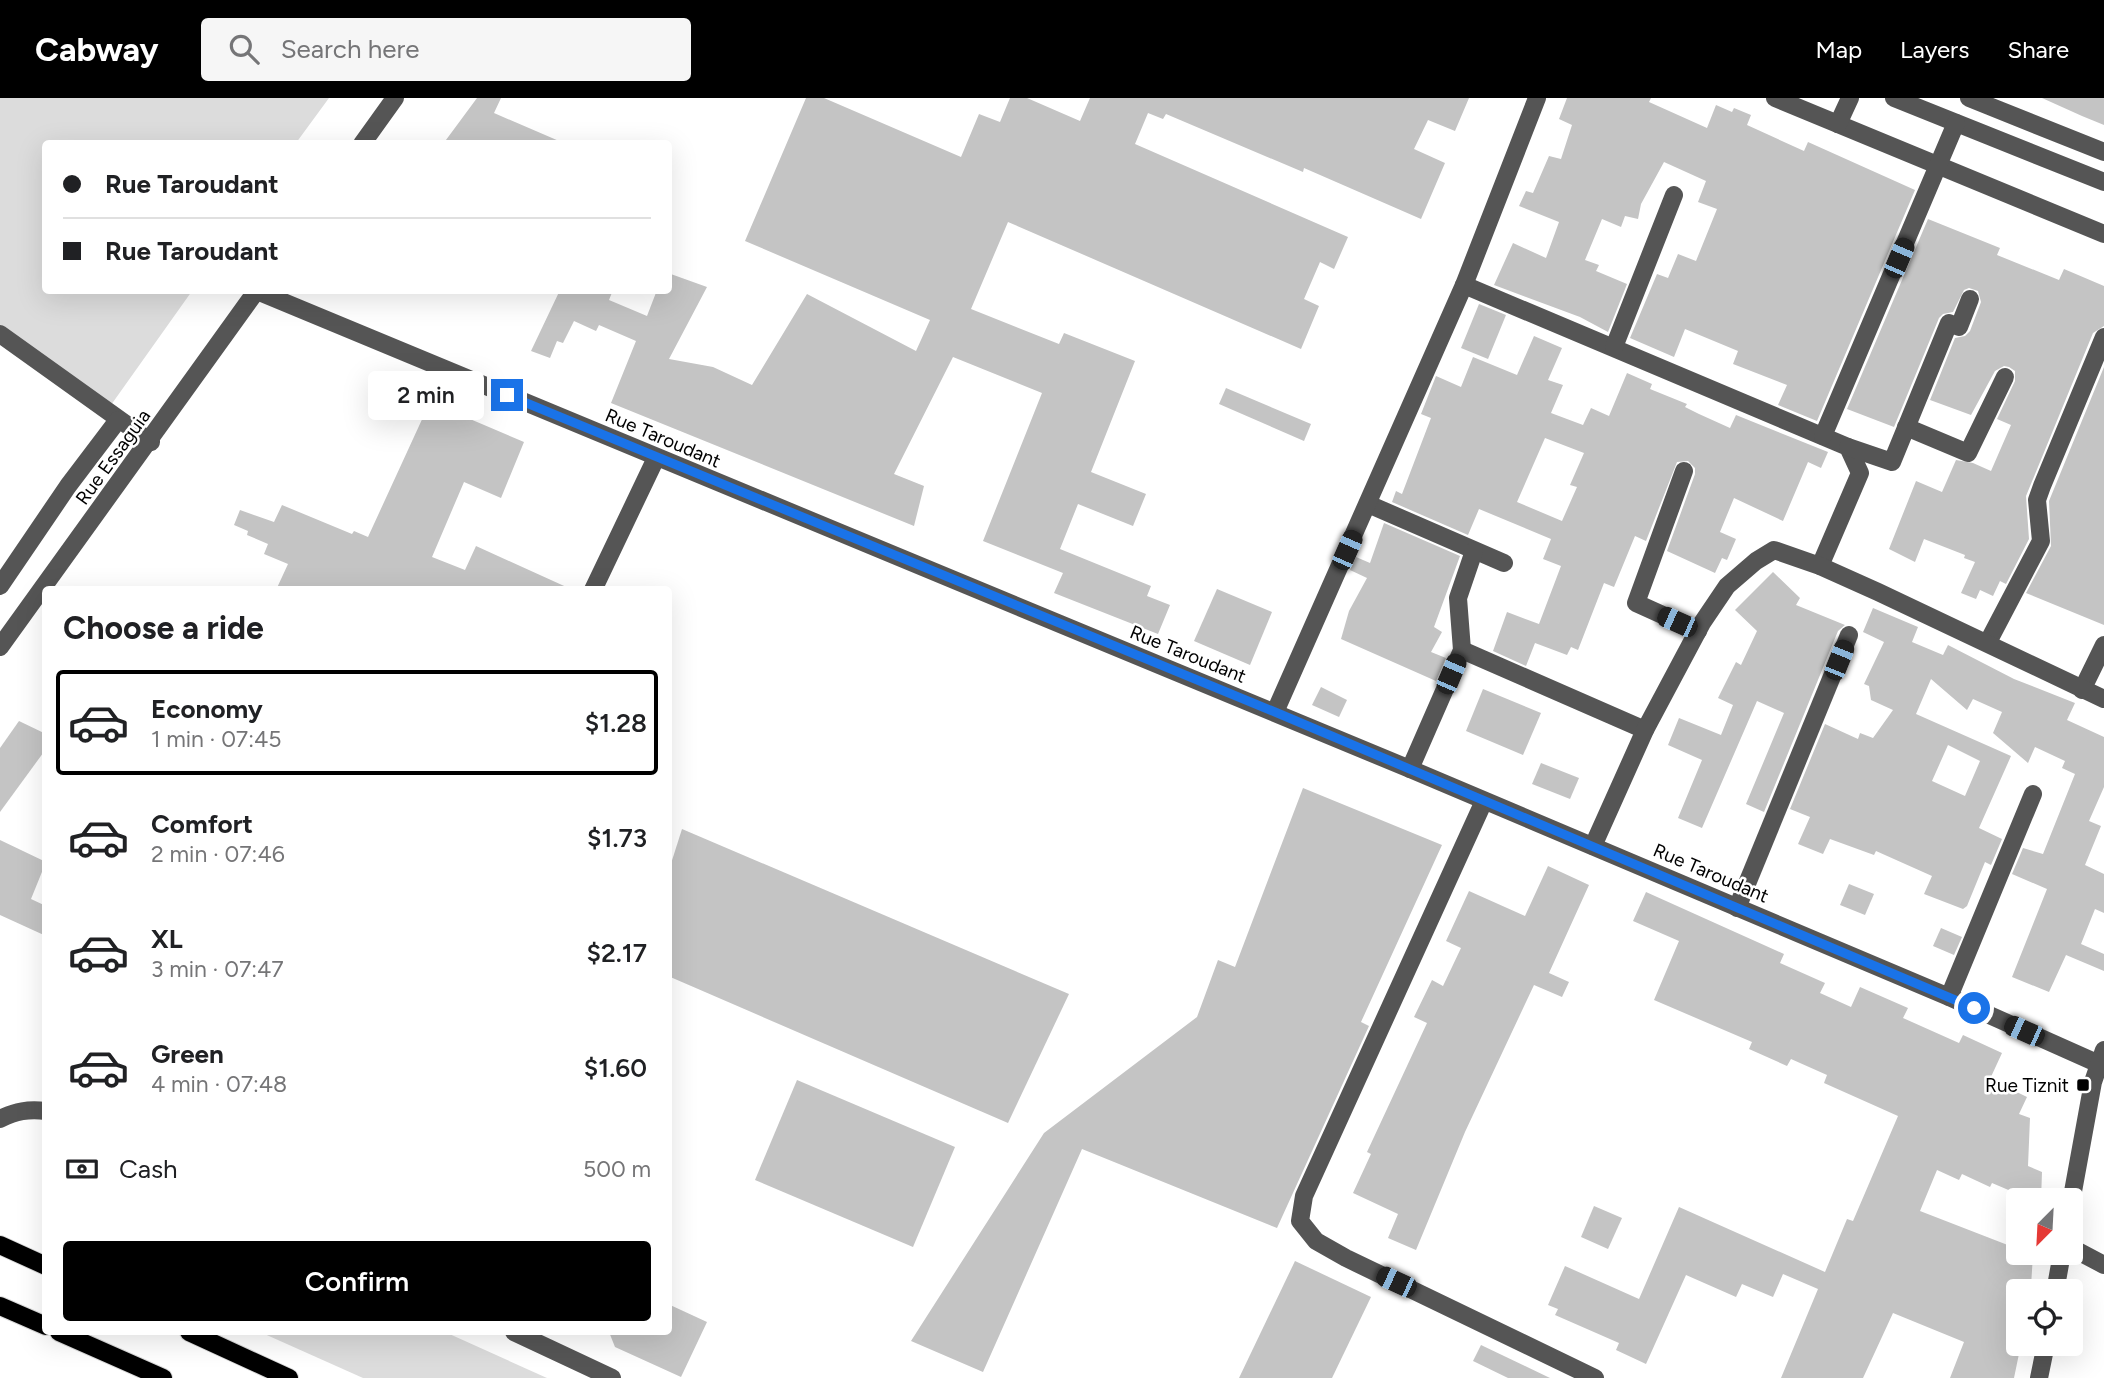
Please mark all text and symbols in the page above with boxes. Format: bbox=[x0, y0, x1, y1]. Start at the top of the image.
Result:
search box bbox=[201, 18, 691, 81]
text: Cabway bbox=[35, 30, 159, 69]
icon: search bbox=[225, 30, 263, 68]
text: Search here bbox=[281, 33, 420, 65]
text: Map bbox=[1815, 35, 1862, 64]
text: Layers bbox=[1900, 35, 1969, 64]
text: Share bbox=[2007, 35, 2069, 64]
text: Rue Taroudant bbox=[105, 168, 279, 200]
text: Rue Taroudant bbox=[105, 235, 279, 267]
car bbox=[1882, 235, 1917, 281]
callout: 2 min bbox=[367, 370, 482, 420]
route end bbox=[491, 379, 523, 411]
text: 2 min bbox=[397, 381, 455, 409]
street label: Rue Taroudant bbox=[602, 403, 724, 473]
street label: Rue Essaguia bbox=[71, 405, 155, 509]
car bbox=[1329, 527, 1366, 573]
car bbox=[1654, 604, 1701, 640]
text: Choose a ride bbox=[63, 609, 264, 647]
street label: Rue Taroudant bbox=[1127, 620, 1249, 688]
car bbox=[1822, 637, 1857, 683]
car bbox=[1434, 651, 1469, 697]
icon: car bbox=[67, 691, 130, 754]
text: Economy bbox=[151, 693, 263, 725]
text: $1.28 bbox=[585, 707, 647, 739]
text: 1 min · 07:45 bbox=[151, 725, 282, 753]
icon: car bbox=[67, 806, 130, 869]
text: Comfort bbox=[151, 808, 253, 840]
text: $1.73 bbox=[587, 822, 647, 854]
street label: Rue Taroudant bbox=[1650, 838, 1772, 908]
text: 2 min · 07:46 bbox=[151, 840, 285, 868]
icon: car bbox=[67, 921, 130, 984]
text: XL bbox=[151, 923, 183, 955]
text: $2.17 bbox=[586, 937, 647, 969]
text: 3 min · 07:47 bbox=[151, 955, 284, 983]
route start bbox=[1958, 992, 1990, 1024]
car bbox=[2001, 1013, 2048, 1049]
icon: car bbox=[67, 1036, 130, 1099]
text: Green bbox=[151, 1038, 224, 1070]
text: $1.60 bbox=[584, 1052, 647, 1084]
text: 4 min · 07:48 bbox=[151, 1070, 287, 1098]
place label: Rue Tiznit bbox=[1985, 1074, 2069, 1097]
marker: Rue Tiznit bbox=[2075, 1077, 2091, 1093]
icon: cash bbox=[63, 1150, 101, 1188]
text: Cash bbox=[119, 1153, 178, 1185]
text: 500 m bbox=[583, 1155, 651, 1183]
north arrow bbox=[2006, 1188, 2082, 1265]
map controls bbox=[2006, 1188, 2083, 1356]
button: Confirm bbox=[63, 1241, 651, 1321]
car bbox=[1373, 1264, 1420, 1300]
button: locate bbox=[2006, 1279, 2083, 1356]

